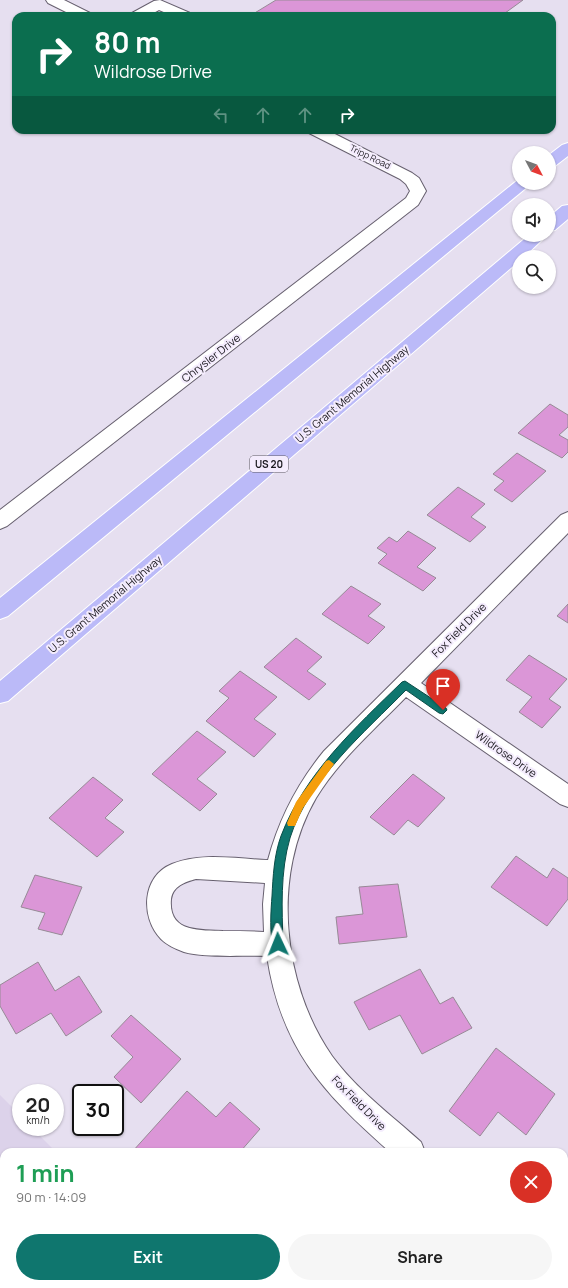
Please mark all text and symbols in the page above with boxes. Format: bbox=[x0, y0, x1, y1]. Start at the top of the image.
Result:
text: 80 m bbox=[94, 23, 160, 61]
icon: right bbox=[28, 28, 80, 80]
text: Wildrose Drive bbox=[94, 59, 212, 83]
icon: left bbox=[210, 104, 232, 126]
icon: ahead bbox=[252, 104, 274, 126]
icon: ahead bbox=[294, 104, 316, 126]
icon: right bbox=[336, 104, 358, 126]
street label: Tripp Road bbox=[348, 141, 393, 172]
north arrow bbox=[512, 146, 556, 190]
map controls bbox=[512, 146, 556, 294]
button: sound bbox=[512, 198, 556, 242]
button: search bbox=[512, 250, 556, 294]
street label: Chrysler Drive bbox=[178, 330, 244, 385]
street label: U.S. Grant Memorial Highway bbox=[292, 341, 412, 446]
road number: US 20 bbox=[250, 456, 288, 472]
street label: U.S. Grant Memorial Highway bbox=[45, 551, 165, 656]
street label: Fox Field Drive bbox=[428, 599, 490, 660]
pin bbox=[426, 669, 460, 710]
icon: arrive bbox=[432, 675, 454, 697]
street label: Wildrose Drive bbox=[472, 727, 541, 781]
position arrow bbox=[257, 923, 299, 965]
street label: Fox Field Drive bbox=[329, 1072, 390, 1134]
speed limit sign: 30 bbox=[72, 1084, 124, 1136]
text: 20 bbox=[25, 1091, 51, 1118]
text: km/h bbox=[26, 1113, 50, 1127]
text: 1 min bbox=[16, 1156, 75, 1189]
button: close bbox=[510, 1161, 552, 1203]
text: 90 m · 14:09 bbox=[16, 1188, 86, 1206]
button: Exit bbox=[16, 1234, 280, 1280]
button: Share bbox=[288, 1234, 552, 1280]

